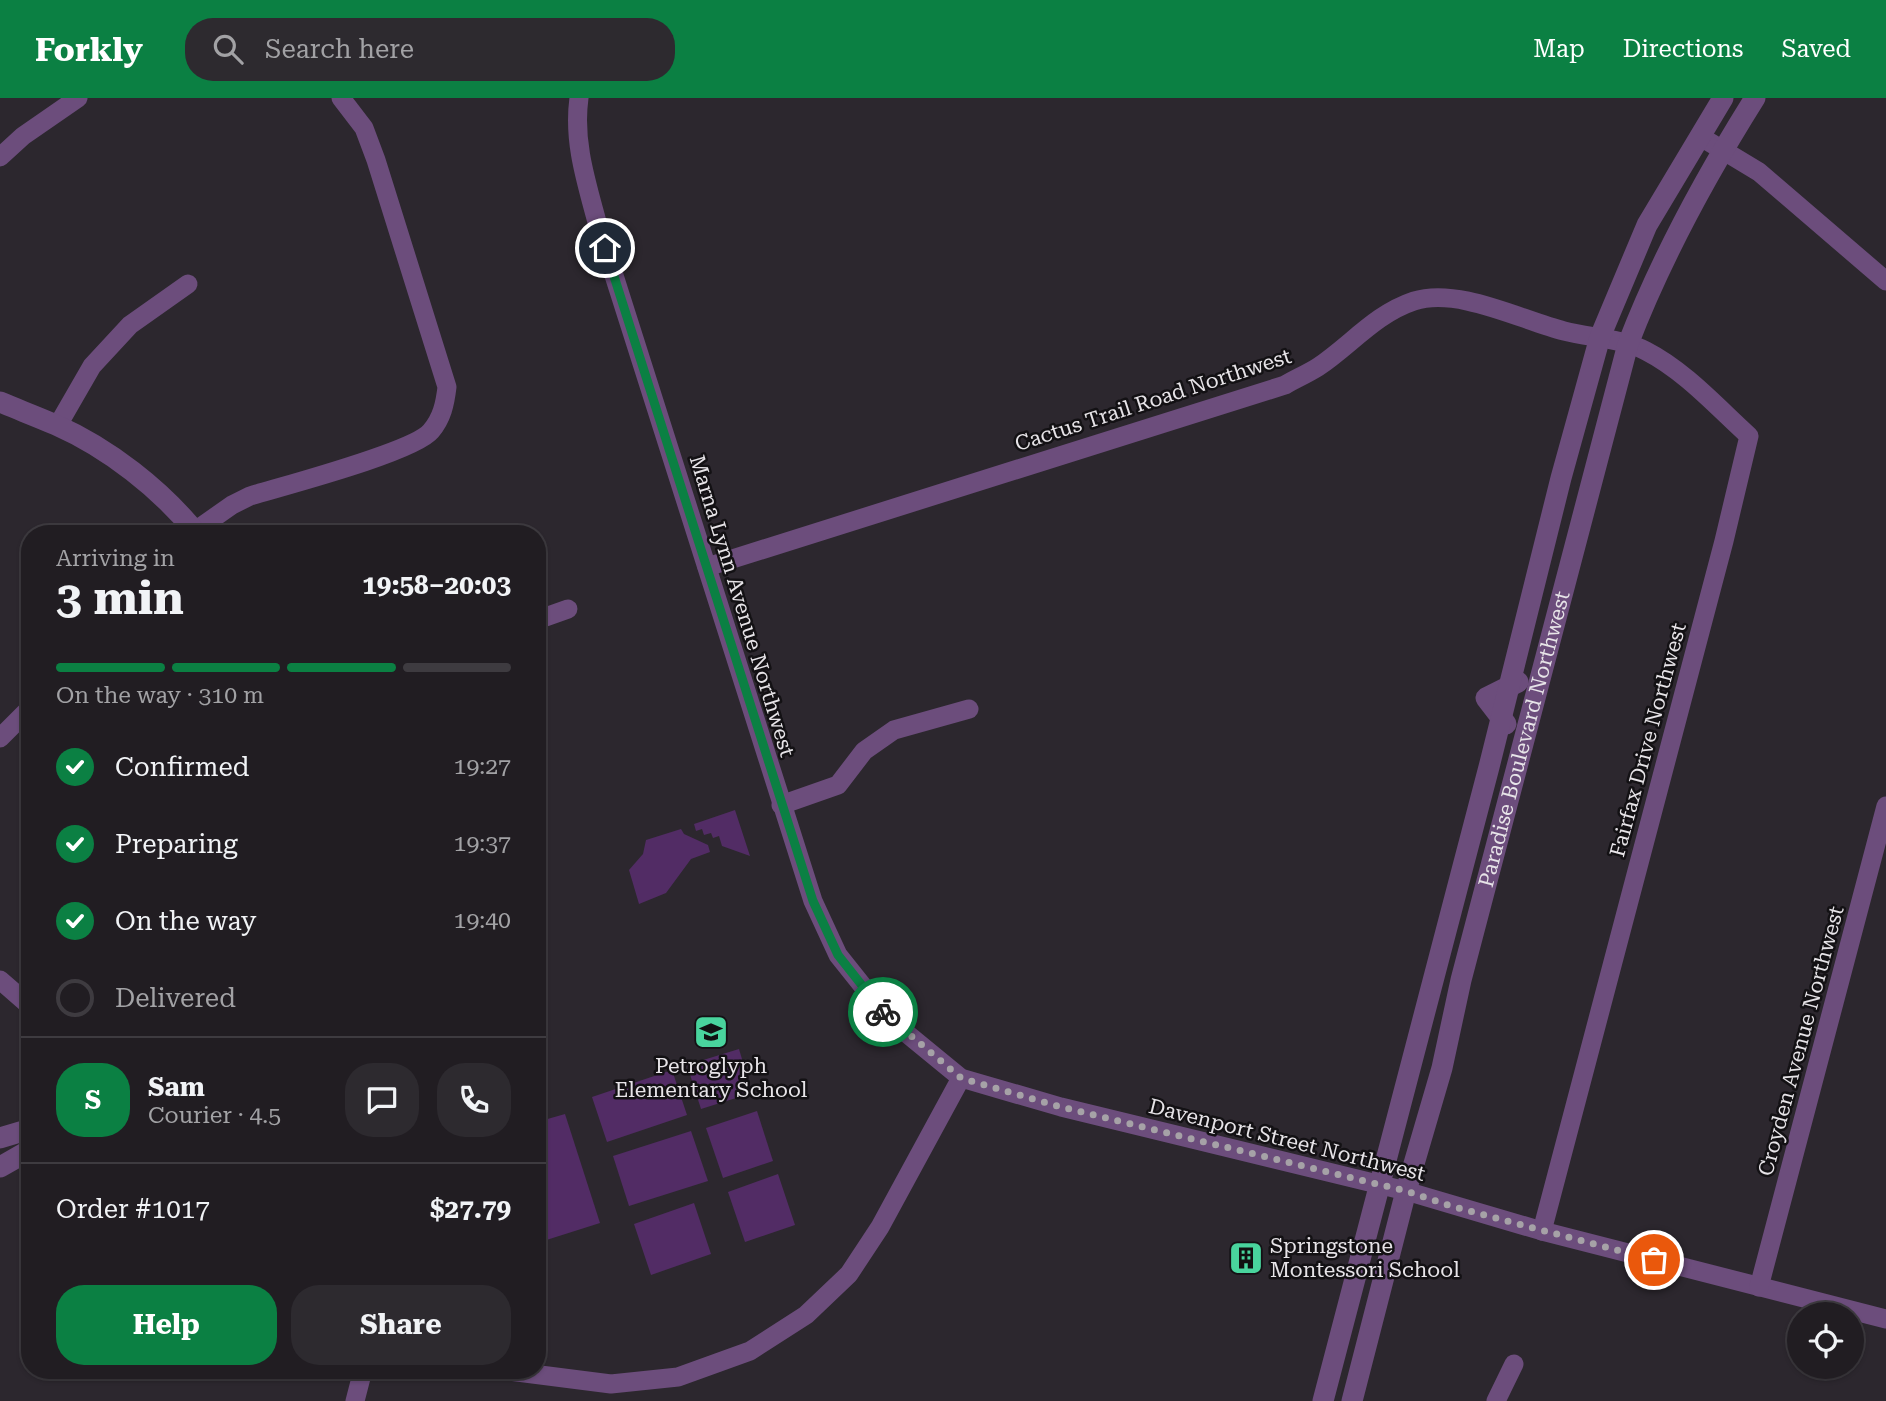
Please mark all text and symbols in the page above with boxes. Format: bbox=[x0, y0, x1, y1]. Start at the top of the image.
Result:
search box bbox=[185, 18, 675, 81]
text: Forkly bbox=[35, 30, 143, 69]
icon: search bbox=[209, 30, 247, 68]
text: Search here bbox=[265, 34, 414, 64]
text: Map bbox=[1533, 35, 1585, 63]
text: Directions bbox=[1623, 35, 1743, 63]
text: Saved bbox=[1781, 35, 1851, 63]
pin bbox=[575, 218, 635, 278]
icon: home bbox=[586, 229, 624, 267]
street label: Cactus Trail Road Northwest bbox=[1012, 344, 1294, 456]
street label: Marna Lynn Avenue Northwest bbox=[685, 452, 799, 760]
text: Arriving in bbox=[56, 545, 175, 572]
text: 19:58–20:03 bbox=[362, 570, 511, 600]
text: 3 min bbox=[56, 571, 184, 625]
street label: Paradise Boulevard Northwest bbox=[1474, 588, 1575, 890]
street label: Fairfax Drive Northwest bbox=[1605, 620, 1691, 860]
text: On the way · 310 m bbox=[56, 682, 264, 709]
icon: check bbox=[56, 748, 94, 786]
text: Confirmed bbox=[115, 752, 250, 782]
text: 19:27 bbox=[454, 753, 511, 780]
icon: check bbox=[56, 825, 94, 863]
text: Preparing bbox=[115, 829, 238, 859]
text: 19:37 bbox=[454, 830, 511, 857]
icon: check bbox=[56, 902, 94, 940]
street label: Croyden Avenue Northwest bbox=[1753, 903, 1849, 1179]
text: On the way bbox=[115, 906, 256, 936]
text: 19:40 bbox=[454, 907, 511, 934]
courier bbox=[848, 977, 918, 1047]
text: Delivered bbox=[115, 983, 236, 1013]
icon: bike bbox=[864, 993, 902, 1031]
school or university icon: Petroglyph Elementary School bbox=[692, 1013, 730, 1051]
place label: Petroglyph Elementary School bbox=[615, 1054, 808, 1102]
button: chat bbox=[345, 1063, 419, 1137]
button: phone bbox=[437, 1063, 511, 1137]
text: Sam bbox=[148, 1072, 205, 1102]
text: S bbox=[85, 1085, 101, 1115]
street label: Davenport Street Northwest bbox=[1146, 1094, 1428, 1186]
text: Courier · 4.5 bbox=[148, 1102, 281, 1129]
text: Order #1017 bbox=[56, 1194, 210, 1224]
text: $27.79 bbox=[430, 1194, 511, 1224]
pin bbox=[1624, 1230, 1684, 1290]
place label: Springstone Montessori School bbox=[1270, 1234, 1460, 1282]
building icon: Springstone Montessori School bbox=[1227, 1239, 1265, 1277]
icon: bag bbox=[1635, 1241, 1673, 1279]
button: Help bbox=[56, 1285, 277, 1365]
button: Share bbox=[291, 1285, 511, 1365]
map controls bbox=[1787, 1302, 1864, 1379]
button: locate bbox=[1787, 1302, 1864, 1379]

